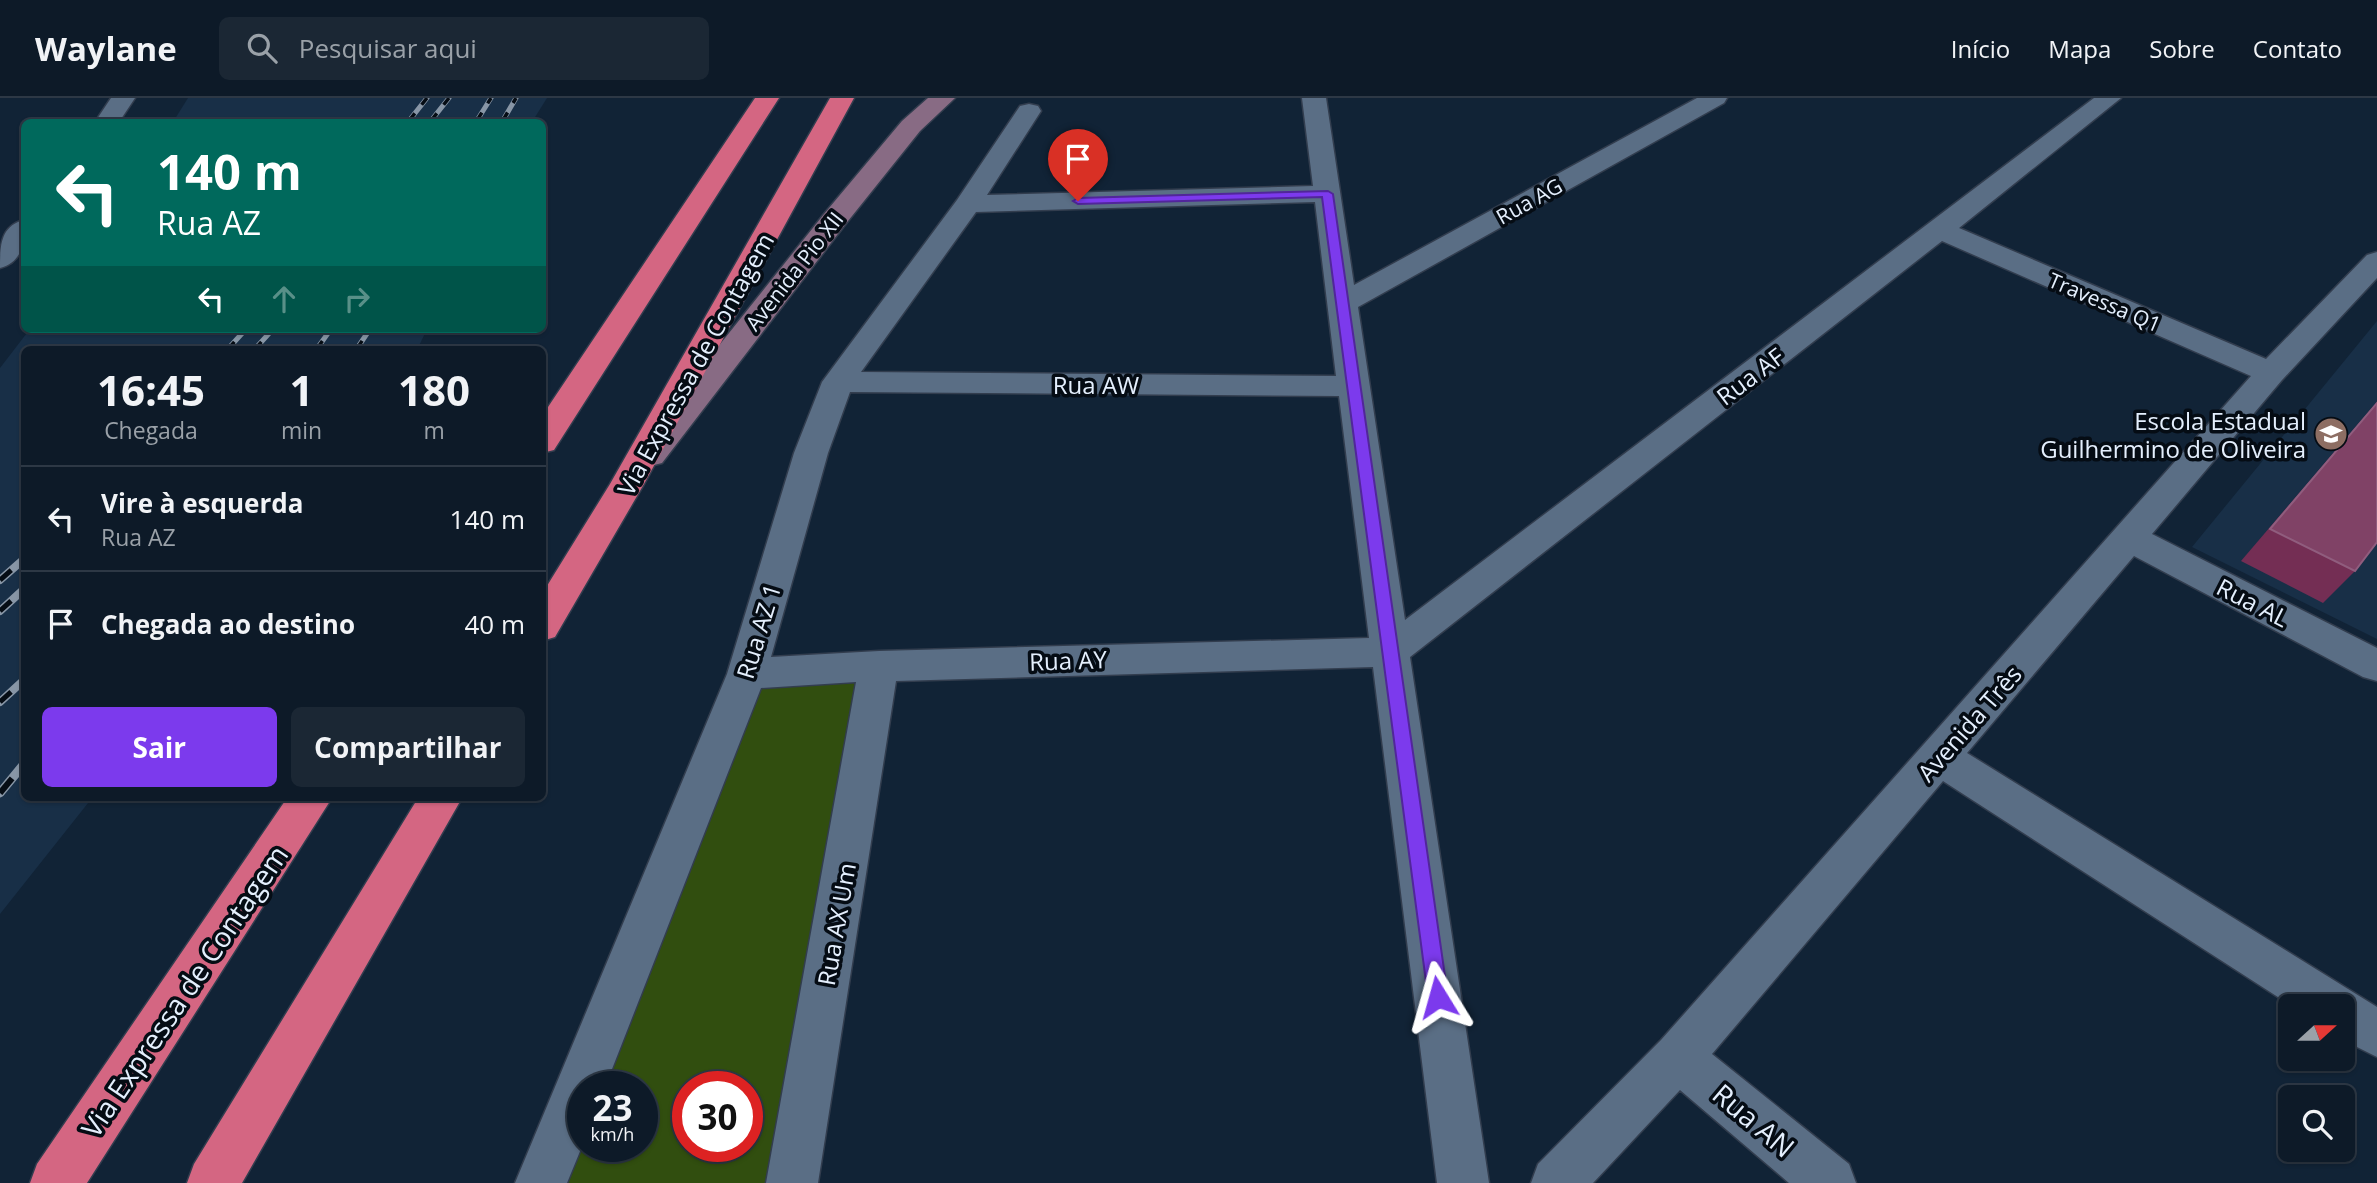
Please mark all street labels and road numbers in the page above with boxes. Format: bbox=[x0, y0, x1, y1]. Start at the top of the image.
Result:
street label: Rua AG bbox=[1491, 171, 1567, 231]
street label: Avenida Pio XII bbox=[739, 206, 849, 336]
street label: Via Expressa de Contagem bbox=[609, 227, 781, 501]
street label: Travessa Q1 bbox=[2044, 266, 2166, 338]
street label: Rua AF bbox=[1709, 340, 1791, 412]
street label: Rua AW bbox=[1053, 368, 1139, 401]
street label: Rua AL bbox=[2211, 570, 2295, 634]
street label: Rua AZ 1 bbox=[728, 579, 788, 683]
street label: Rua AY bbox=[1029, 642, 1108, 678]
street label: Avenida Três bbox=[1909, 658, 2029, 788]
street label: Via Expressa de Contagem bbox=[72, 837, 296, 1145]
street label: Rua AX Um bbox=[809, 860, 863, 988]
street label: Rua AN bbox=[1705, 1075, 1803, 1165]

